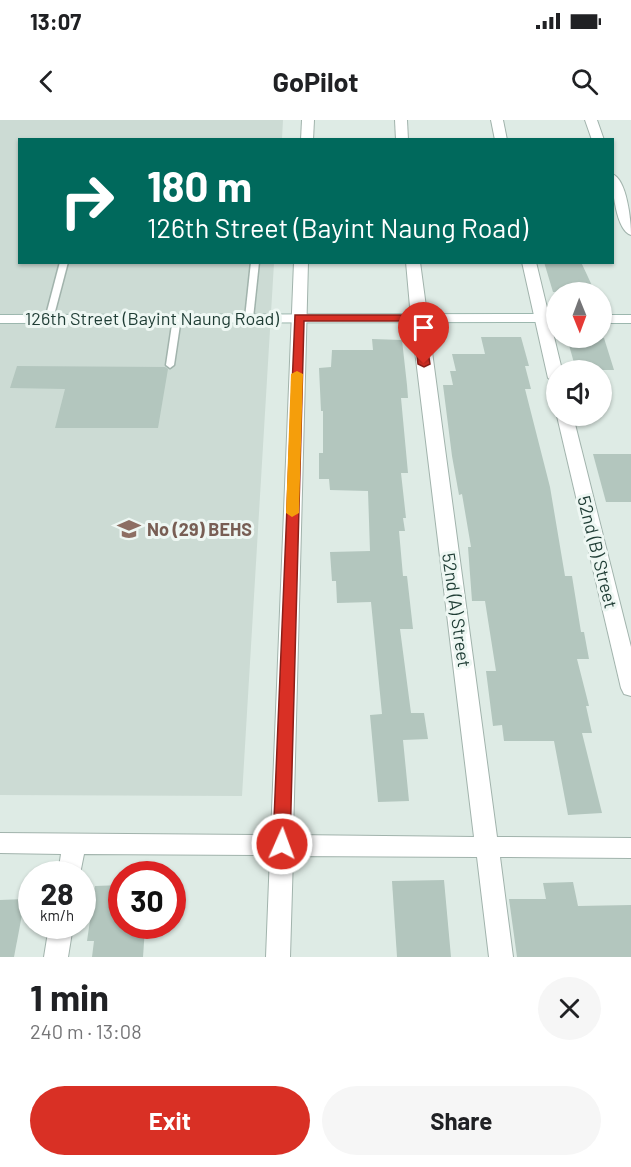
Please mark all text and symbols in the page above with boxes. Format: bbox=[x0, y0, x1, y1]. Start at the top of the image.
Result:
text: 13:07 bbox=[30, 8, 81, 34]
icon: back bbox=[30, 65, 63, 98]
text: GoPilot bbox=[272, 65, 359, 97]
icon: search bbox=[568, 65, 601, 98]
text: 180 m bbox=[147, 160, 252, 210]
icon: right bbox=[48, 162, 126, 240]
text: 126th Street (Bayint Naung Road) bbox=[147, 211, 528, 243]
north arrow bbox=[546, 282, 612, 348]
map controls bbox=[546, 282, 612, 426]
pin bbox=[398, 302, 449, 364]
street label: 126th Street (Bayint Naung Road) bbox=[25, 307, 279, 329]
icon: arrive bbox=[407, 311, 440, 344]
button: sound bbox=[546, 360, 612, 426]
street label: 52nd (B) Street bbox=[573, 493, 623, 611]
school or university icon: No (29) BEHS bbox=[116, 516, 142, 542]
place label: No (29) BEHS bbox=[147, 518, 252, 540]
street label: 52nd (A) Street bbox=[438, 552, 476, 668]
position arrow bbox=[250, 812, 314, 876]
speed limit sign: 30 bbox=[108, 861, 186, 939]
text: 28 bbox=[40, 875, 74, 911]
text: km/h bbox=[40, 906, 74, 924]
text: 1 min bbox=[30, 975, 109, 1018]
button: close bbox=[538, 977, 601, 1040]
text: 240 m · 13:08 bbox=[30, 1019, 142, 1043]
button: Exit bbox=[30, 1086, 310, 1155]
button: Share bbox=[322, 1086, 601, 1155]

